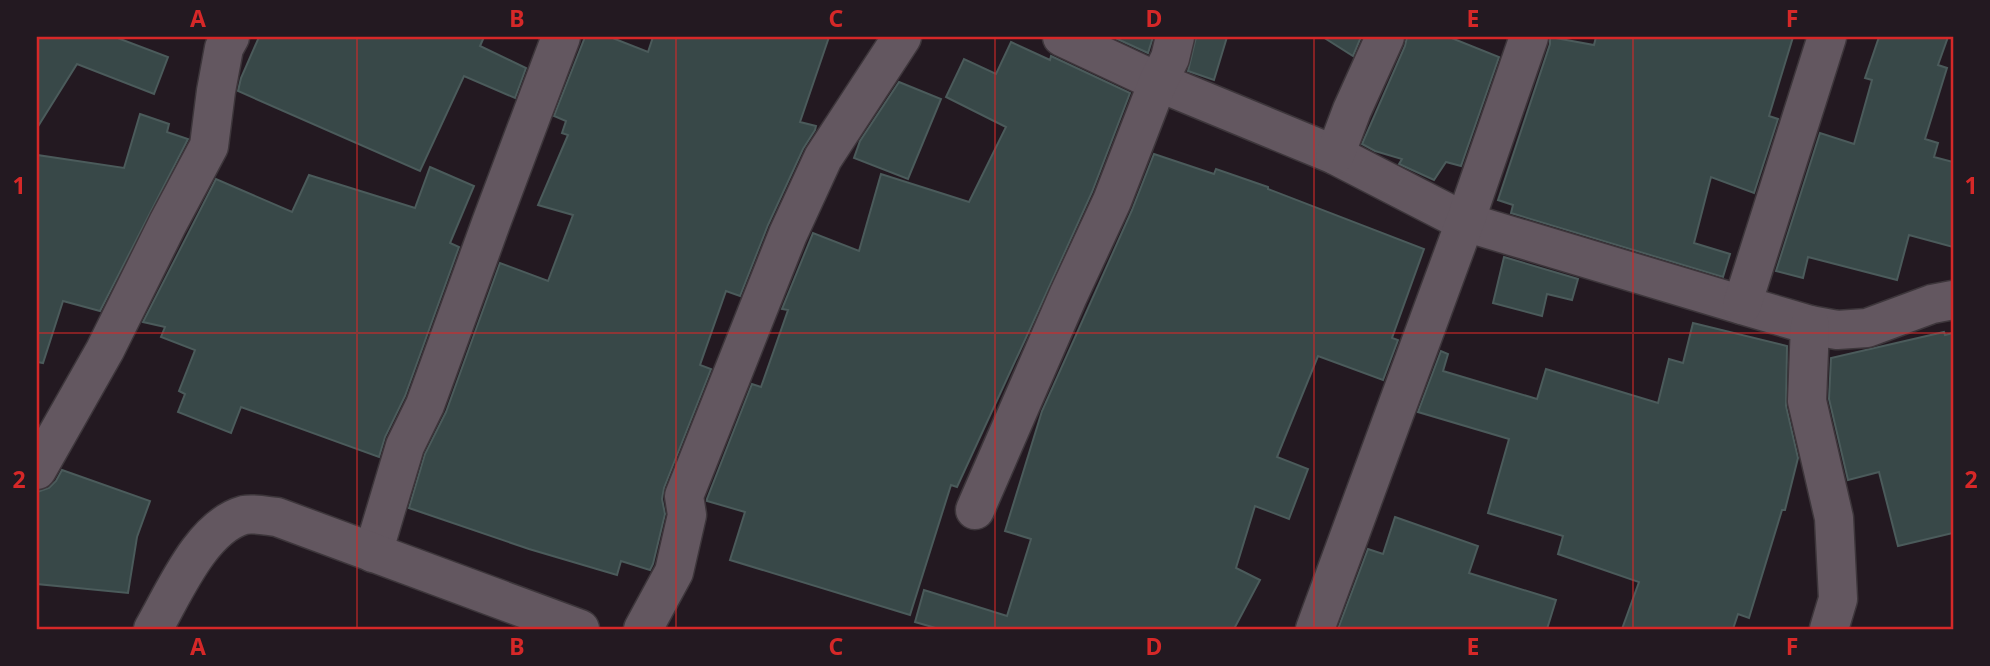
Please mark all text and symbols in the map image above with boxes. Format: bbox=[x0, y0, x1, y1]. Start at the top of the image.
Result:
text: A bbox=[190, 2, 206, 34]
text: B bbox=[509, 2, 525, 34]
text: C bbox=[829, 2, 844, 34]
text: D bbox=[1146, 2, 1162, 34]
text: E bbox=[1467, 2, 1479, 34]
text: F bbox=[1786, 2, 1798, 34]
text: 1 bbox=[12, 169, 26, 201]
text: 1 bbox=[1964, 169, 1978, 201]
text: 2 bbox=[12, 463, 26, 495]
text: 2 bbox=[1964, 463, 1978, 495]
text: A bbox=[190, 630, 206, 662]
text: B bbox=[509, 630, 525, 662]
text: C bbox=[829, 630, 844, 662]
text: D bbox=[1146, 630, 1162, 662]
text: E bbox=[1467, 630, 1479, 662]
text: F bbox=[1786, 630, 1798, 662]

